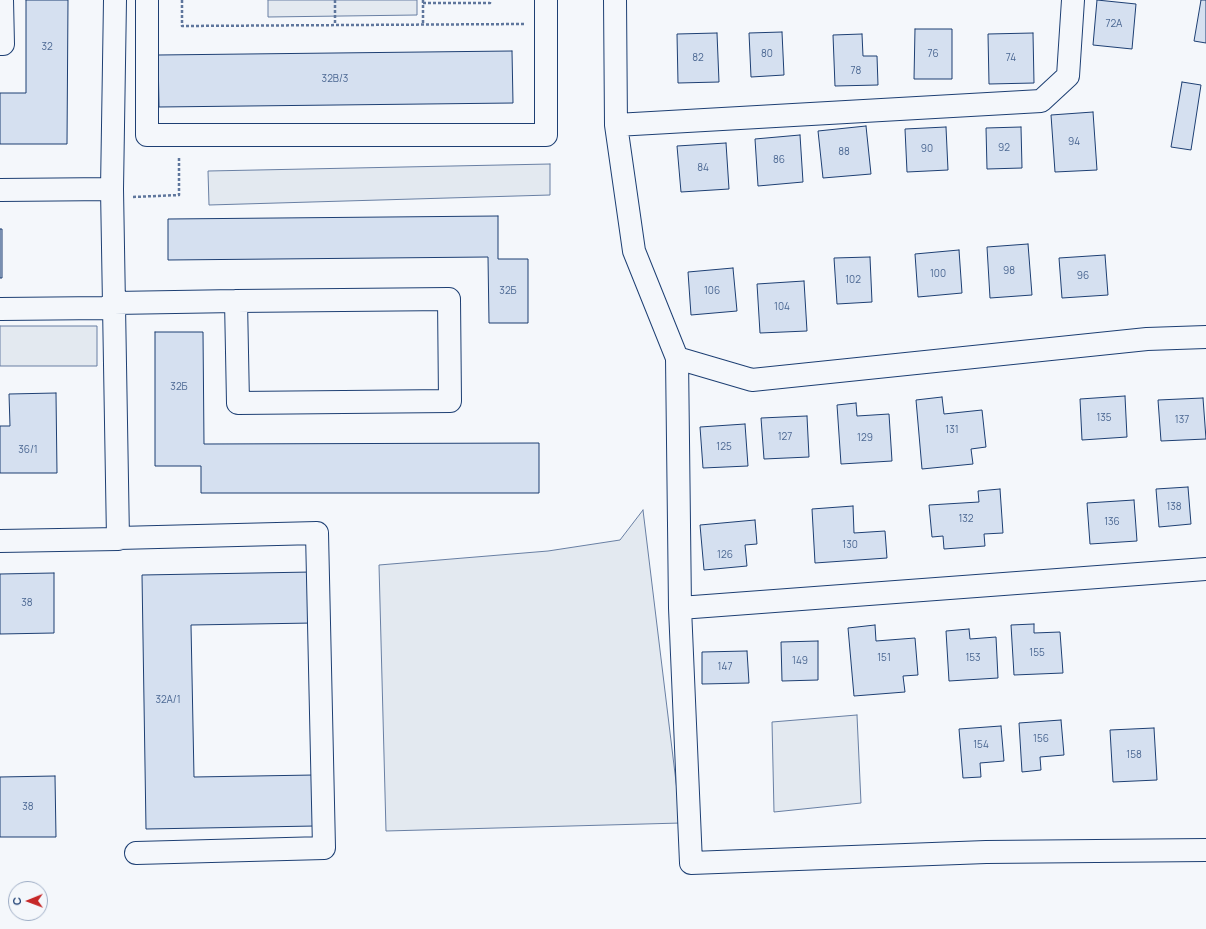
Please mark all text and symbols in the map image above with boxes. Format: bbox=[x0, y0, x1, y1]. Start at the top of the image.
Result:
house number: 72А bbox=[1106, 18, 1122, 30]
house number: 32 bbox=[41, 41, 53, 53]
house number: 80 bbox=[761, 48, 773, 60]
house number: 76 bbox=[927, 48, 939, 60]
house number: 82 bbox=[692, 52, 704, 64]
house number: 74 bbox=[1006, 52, 1016, 64]
house number: 78 bbox=[851, 65, 861, 77]
house number: 32В/3 bbox=[322, 73, 348, 85]
house number: 94 bbox=[1068, 136, 1080, 148]
house number: 92 bbox=[998, 142, 1010, 154]
house number: 90 bbox=[921, 143, 933, 155]
house number: 88 bbox=[838, 146, 850, 158]
house number: 86 bbox=[773, 154, 785, 166]
house number: 84 bbox=[697, 162, 709, 174]
house number: 98 bbox=[1003, 265, 1015, 277]
house number: 100 bbox=[930, 268, 946, 280]
house number: 96 bbox=[1077, 270, 1089, 282]
house number: 102 bbox=[845, 274, 861, 286]
house number: 32Б bbox=[499, 285, 517, 297]
house number: 106 bbox=[704, 285, 720, 297]
house number: 104 bbox=[774, 301, 790, 313]
house number: 32Б bbox=[170, 381, 188, 393]
house number: 135 bbox=[1096, 412, 1112, 424]
house number: 137 bbox=[1175, 414, 1189, 426]
house number: 131 bbox=[945, 424, 959, 436]
house number: 127 bbox=[778, 431, 792, 443]
house number: 129 bbox=[857, 432, 873, 444]
house number: 125 bbox=[716, 441, 732, 453]
house number: 36/1 bbox=[18, 444, 38, 456]
house number: 138 bbox=[1166, 501, 1182, 513]
house number: 132 bbox=[958, 513, 974, 525]
house number: 136 bbox=[1104, 516, 1120, 528]
house number: 130 bbox=[842, 539, 858, 551]
house number: 126 bbox=[717, 549, 733, 561]
house number: 38 bbox=[21, 597, 33, 609]
house number: 155 bbox=[1029, 647, 1045, 659]
house number: 151 bbox=[877, 652, 891, 664]
house number: 153 bbox=[965, 652, 981, 664]
house number: 149 bbox=[792, 655, 808, 667]
house number: 147 bbox=[718, 661, 732, 673]
house number: 32А/1 bbox=[155, 694, 181, 706]
house number: 156 bbox=[1033, 733, 1049, 745]
house number: 154 bbox=[973, 739, 989, 751]
house number: 158 bbox=[1126, 749, 1142, 761]
house number: 38 bbox=[22, 801, 34, 813]
north arrow bbox=[8, 881, 48, 921]
text: С bbox=[9, 897, 24, 905]

